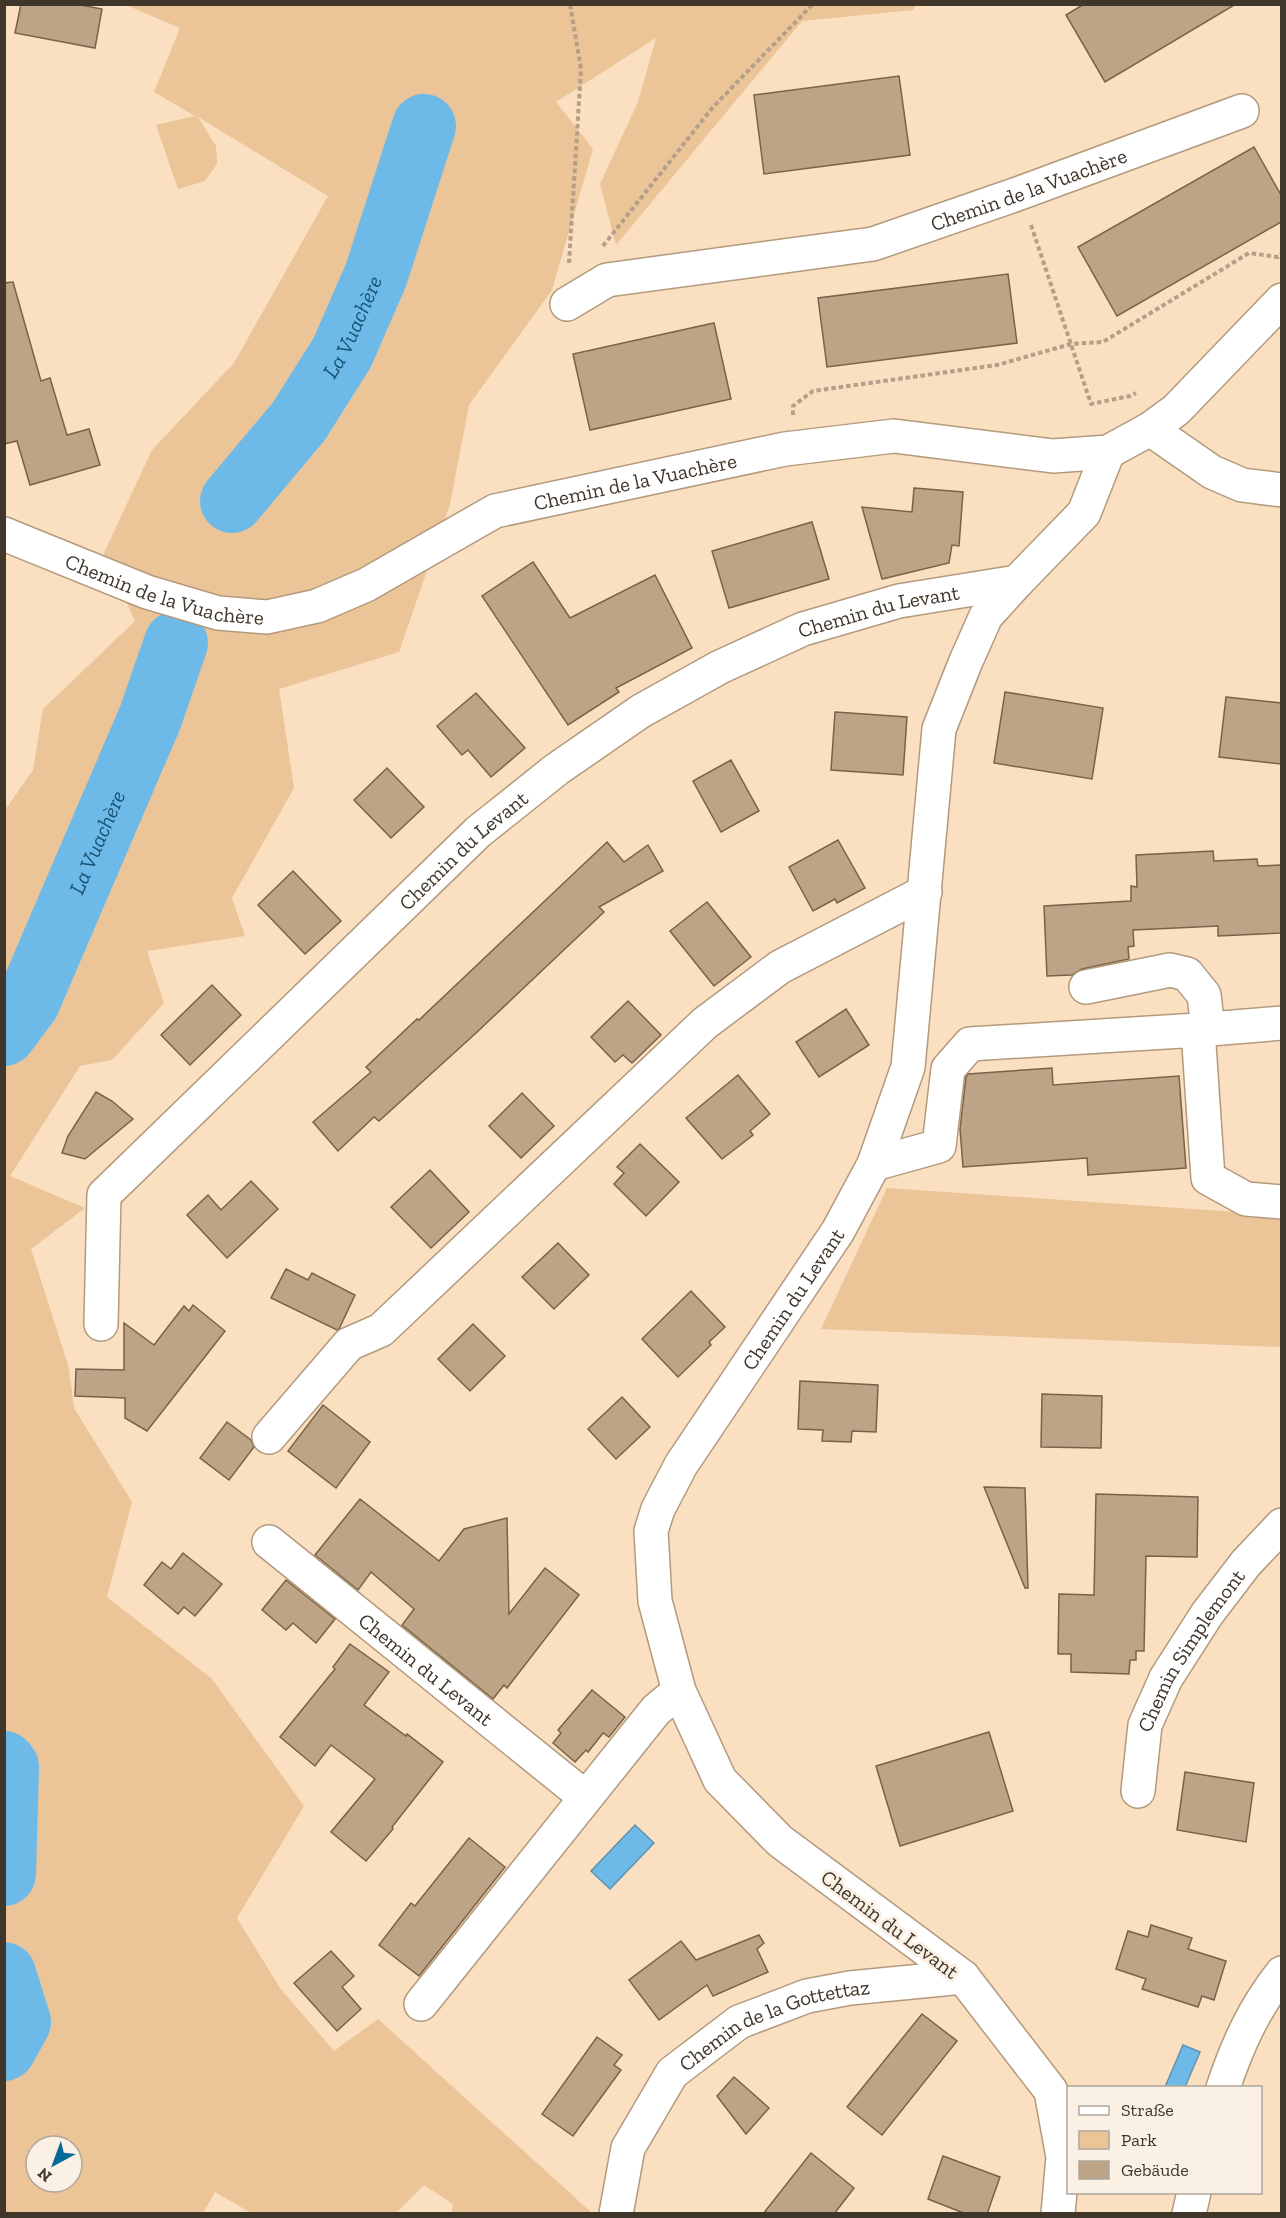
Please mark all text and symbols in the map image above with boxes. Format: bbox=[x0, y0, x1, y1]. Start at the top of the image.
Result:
street label: Chemin de la Vuachère bbox=[927, 142, 1130, 236]
water label: La Vuachère bbox=[316, 271, 388, 383]
street label: Chemin de la Vuachère bbox=[531, 447, 739, 515]
street label: Chemin de la Vuachère bbox=[62, 548, 265, 629]
street label: Chemin du Levant bbox=[795, 579, 961, 642]
street label: Chemin du Levant bbox=[393, 785, 533, 915]
water label: La Vuachère bbox=[63, 786, 131, 898]
street label: Chemin du Levant bbox=[736, 1223, 849, 1375]
street label: Chemin Simplemont bbox=[1131, 1564, 1250, 1735]
street label: Chemin du Levant bbox=[354, 1607, 499, 1731]
street label: Chemin du Levant bbox=[816, 1864, 964, 1984]
street label: Chemin de la Gottettaz bbox=[674, 1974, 871, 2076]
legend bbox=[1067, 2086, 1262, 2194]
text: Straße bbox=[1121, 2099, 1174, 2121]
text: Park bbox=[1121, 2129, 1157, 2151]
north arrow bbox=[24, 2134, 84, 2194]
text: Gebäude bbox=[1121, 2159, 1189, 2181]
text: N bbox=[34, 2164, 55, 2186]

